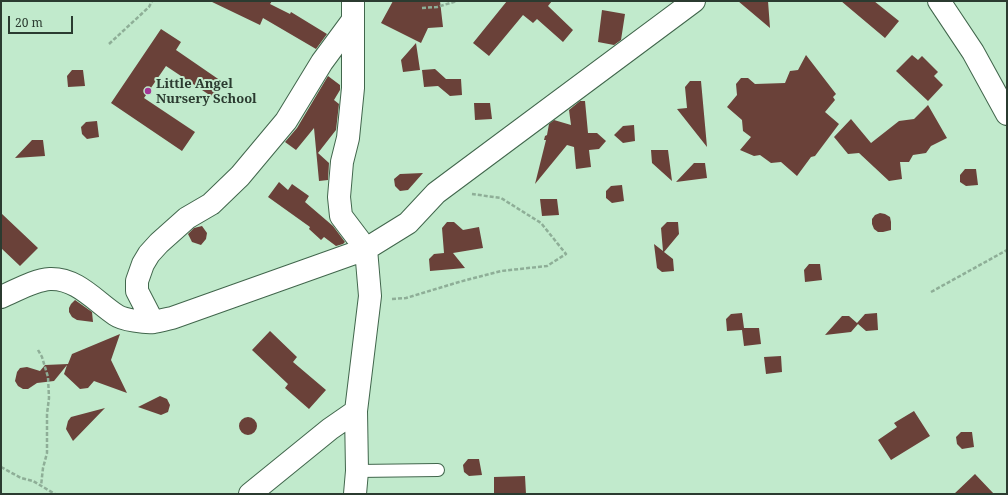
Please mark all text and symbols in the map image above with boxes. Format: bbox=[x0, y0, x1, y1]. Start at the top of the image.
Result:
scale bar bbox=[10, 8, 75, 34]
text: 20 m bbox=[15, 14, 43, 31]
place label: Little Angel Nursery School bbox=[156, 76, 257, 107]
marker: Little Angel Nursery School bbox=[143, 86, 153, 96]

